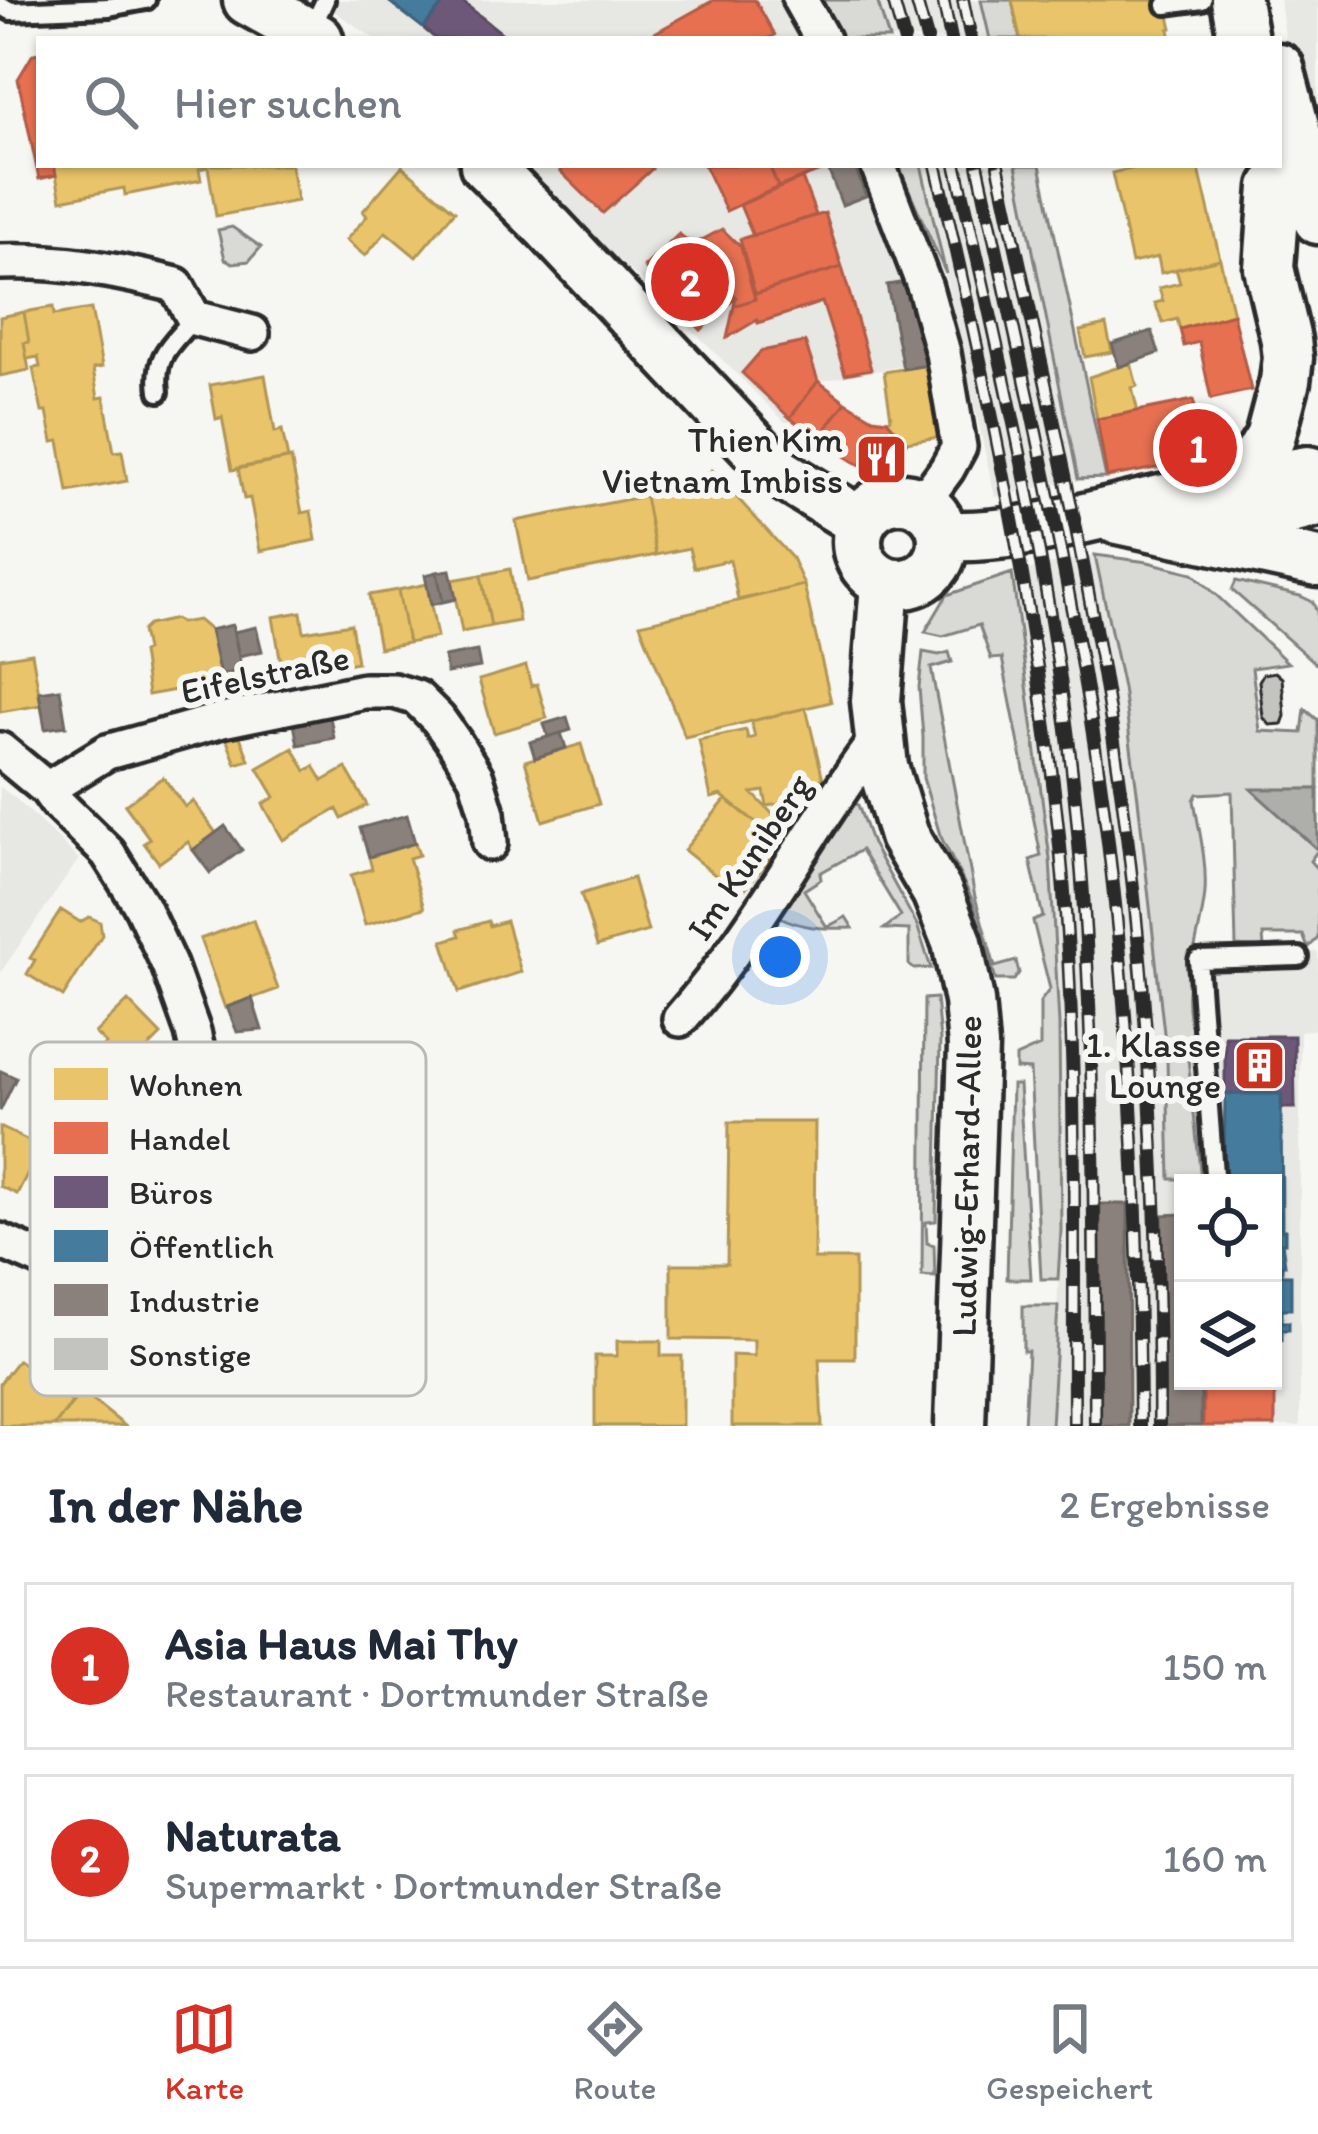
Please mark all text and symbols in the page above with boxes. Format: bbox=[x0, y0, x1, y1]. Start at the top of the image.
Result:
search box bbox=[36, 36, 1282, 168]
icon: search bbox=[78, 69, 144, 135]
text: Hier suchen bbox=[174, 75, 402, 129]
pin: 2 bbox=[651, 237, 729, 327]
pin: 1 bbox=[1159, 403, 1237, 493]
place label: Thien Kim Vietnam Imbiss bbox=[602, 418, 843, 502]
restaurant icon: Thien Kim Vietnam Imbiss bbox=[854, 432, 910, 488]
street label: Eifelstraße bbox=[177, 635, 353, 713]
street label: Im Kuniberg bbox=[678, 765, 821, 948]
your location bbox=[750, 927, 810, 987]
street label: Ludwig-Erhard-Allee bbox=[942, 1015, 990, 1337]
place label: 1. Klasse Lounge bbox=[1086, 1023, 1221, 1107]
building icon: 1. Klasse Lounge bbox=[1232, 1037, 1288, 1093]
legend bbox=[30, 1042, 426, 1396]
text: Wohnen bbox=[129, 1065, 243, 1104]
text: Handel bbox=[129, 1119, 230, 1158]
text: Büros bbox=[129, 1173, 213, 1212]
map controls bbox=[1174, 1174, 1282, 1390]
button: locate bbox=[1174, 1174, 1282, 1282]
text: Öffentlich bbox=[129, 1227, 274, 1266]
text: Industrie bbox=[129, 1281, 260, 1320]
button: layers bbox=[1174, 1282, 1282, 1390]
text: Sonstige bbox=[129, 1335, 251, 1374]
text: In der Nähe bbox=[48, 1474, 303, 1535]
text: 2 Ergebnisse bbox=[1059, 1481, 1270, 1528]
text: Asia Haus Mai Thy bbox=[165, 1616, 518, 1670]
text: 1 bbox=[81, 1643, 99, 1690]
text: 150 m bbox=[1163, 1643, 1267, 1690]
text: Restaurant · Dortmunder Straße bbox=[165, 1670, 709, 1717]
text: Naturata bbox=[165, 1808, 341, 1862]
text: 2 bbox=[80, 1835, 100, 1882]
text: 160 m bbox=[1163, 1835, 1267, 1882]
text: Supermarkt · Dortmunder Straße bbox=[165, 1862, 722, 1909]
tab: Karte bbox=[165, 1996, 244, 2107]
tab: Route bbox=[574, 1996, 657, 2107]
tab: Gespeichert bbox=[986, 1996, 1153, 2107]

